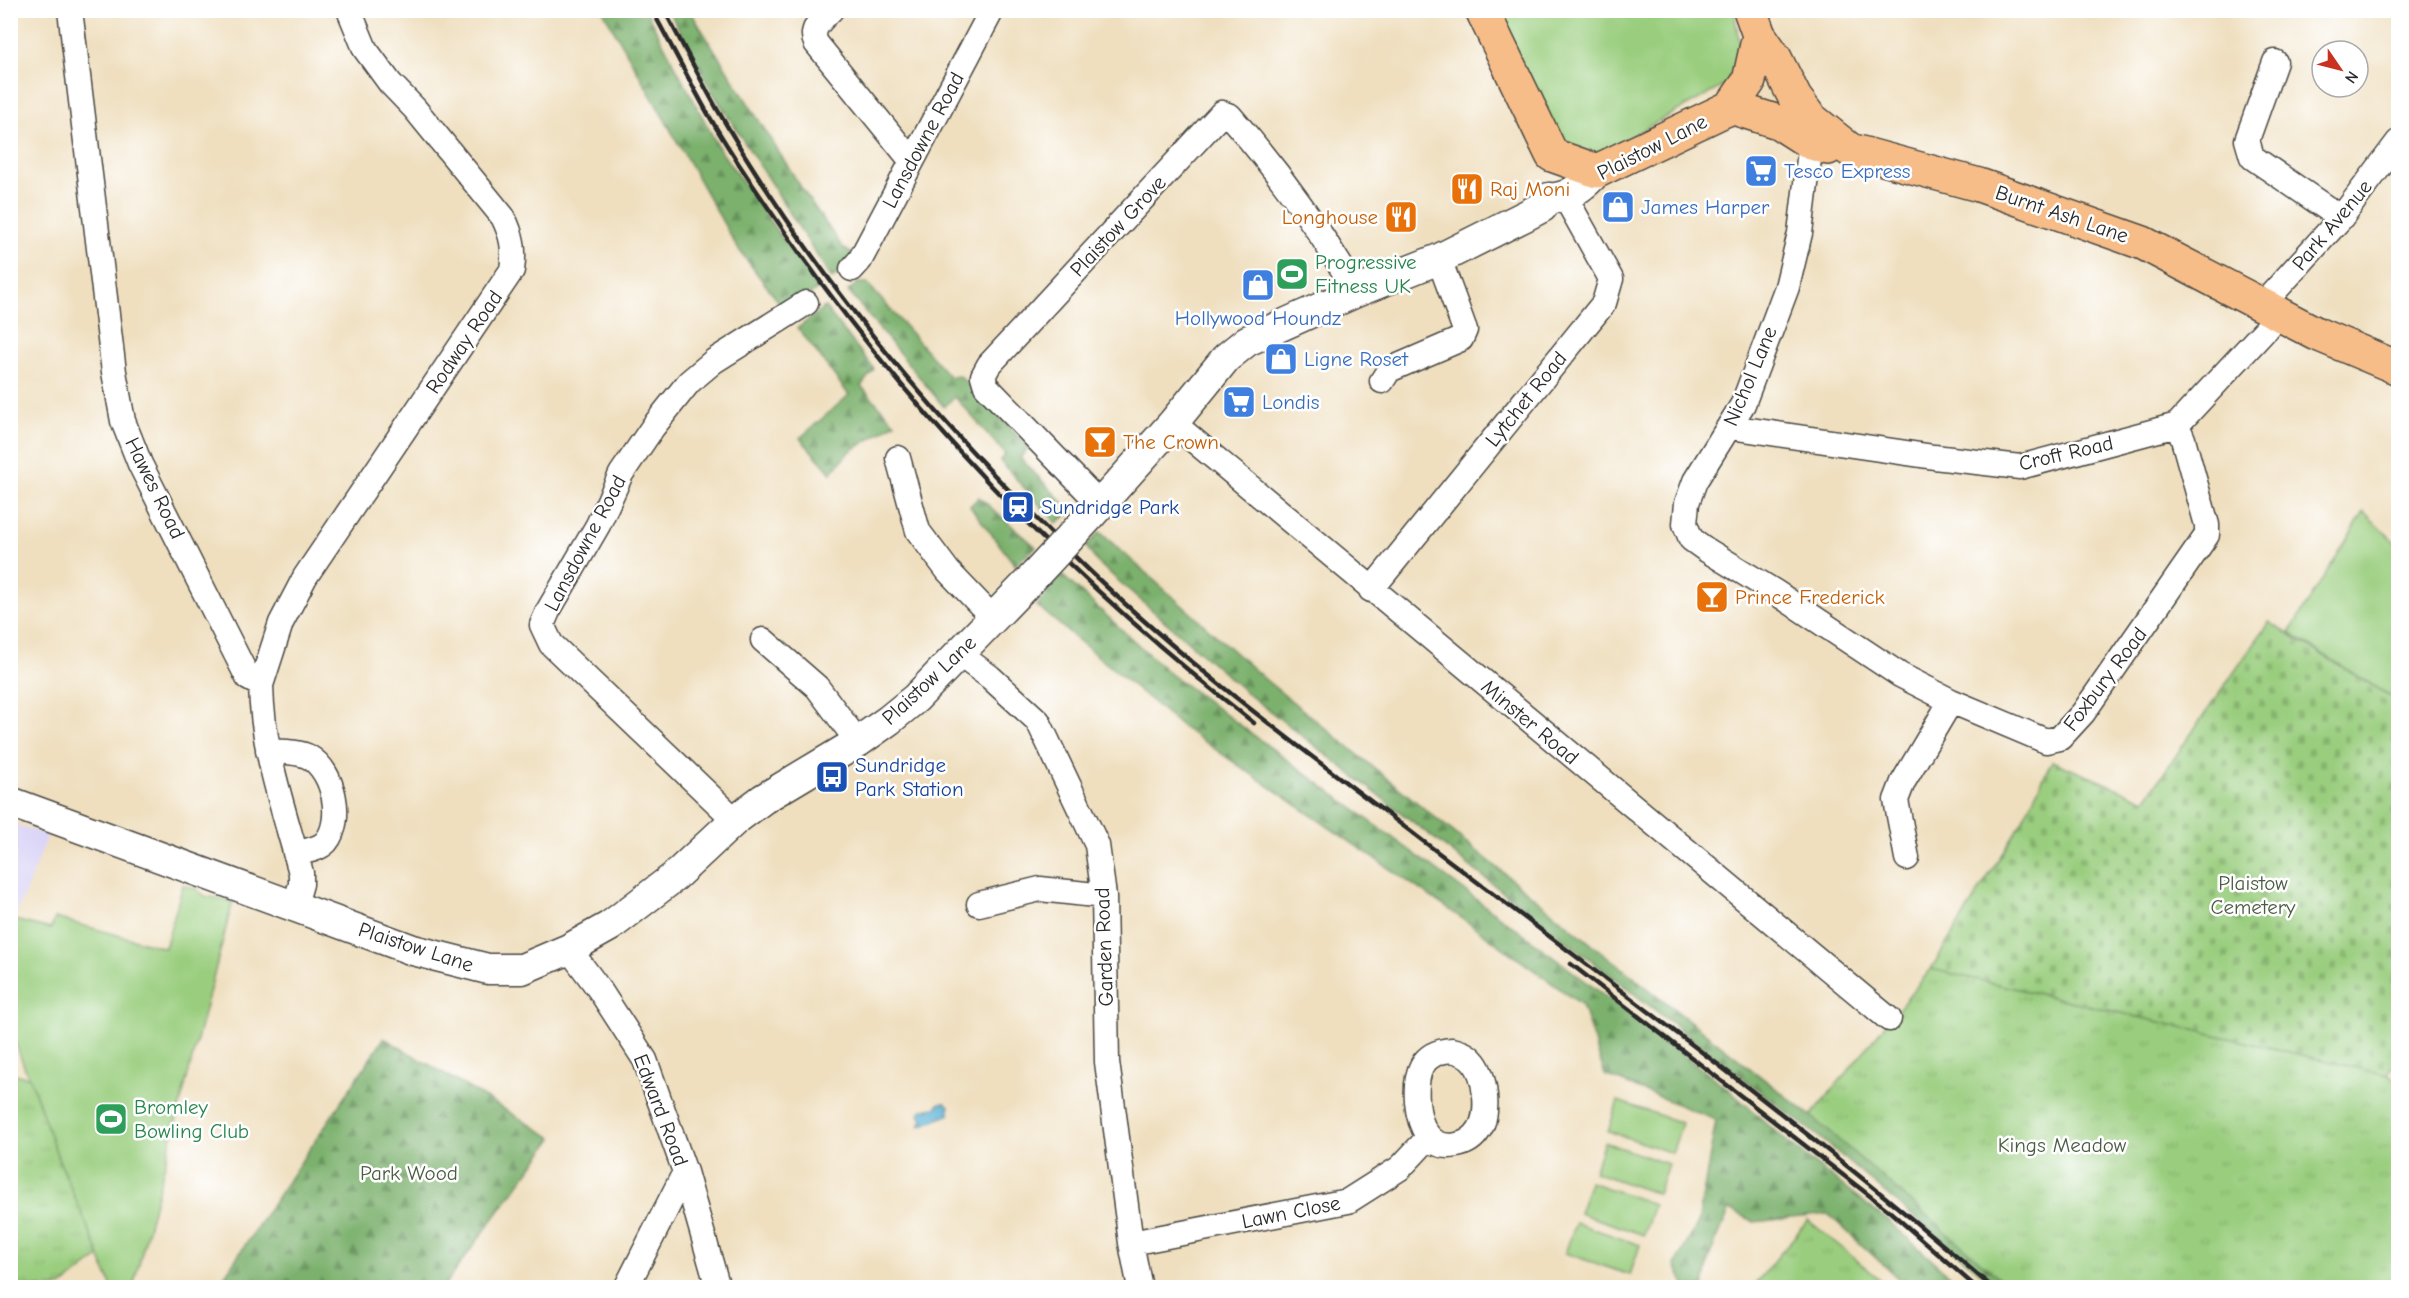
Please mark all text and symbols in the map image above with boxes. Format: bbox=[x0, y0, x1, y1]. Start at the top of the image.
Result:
north arrow bbox=[2310, 39, 2370, 99]
street label: Lansdowne Road bbox=[877, 68, 969, 212]
text: N bbox=[2341, 68, 2362, 86]
street label: Plaistow Lane bbox=[1593, 109, 1711, 185]
supermarket icon: Tesco Express bbox=[1743, 153, 1779, 189]
place label: Tesco Express bbox=[1784, 159, 1910, 183]
street label: Plaistow Grove bbox=[1065, 171, 1171, 281]
restaurant icon: Raj Moni bbox=[1449, 171, 1485, 207]
street label: Park Avenue bbox=[2287, 175, 2377, 275]
place label: Raj Moni bbox=[1490, 177, 1570, 201]
street label: Burnt Ash Lane bbox=[1992, 180, 2132, 248]
shop icon: James Harper bbox=[1600, 189, 1636, 225]
place label: James Harper bbox=[1641, 195, 1770, 219]
restaurant icon: Longhouse bbox=[1383, 199, 1419, 235]
place label: Longhouse bbox=[1282, 205, 1378, 229]
place label: Progressive Fitness UK bbox=[1315, 250, 1417, 298]
sports icon: Progressive Fitness UK bbox=[1274, 256, 1310, 292]
shop icon: Hollywood Houndz bbox=[1240, 267, 1276, 303]
street label: Rodway Road bbox=[421, 286, 507, 398]
place label: Hollywood Houndz bbox=[1175, 306, 1341, 330]
street label: Nichol Lane bbox=[1718, 323, 1782, 429]
shop icon: Ligne Roset bbox=[1263, 341, 1299, 377]
place label: Ligne Roset bbox=[1304, 347, 1409, 371]
street label: Lytchet Road bbox=[1480, 347, 1572, 451]
supermarket icon: Londis bbox=[1221, 384, 1257, 420]
place label: Londis bbox=[1262, 390, 1320, 414]
bar icon: The Crown bbox=[1082, 424, 1118, 460]
place label: The Crown bbox=[1123, 430, 1219, 454]
street label: Croft Road bbox=[2016, 430, 2116, 476]
street label: Hawes Road bbox=[120, 433, 190, 543]
street label: Lansdowne Road bbox=[539, 471, 631, 615]
station icon: Sundridge Park bbox=[1000, 489, 1036, 525]
place label: Sundridge Park bbox=[1041, 495, 1179, 519]
bar icon: Prince Frederick bbox=[1694, 579, 1730, 615]
place label: Prince Frederick bbox=[1735, 585, 1885, 609]
street label: Foxbury Road bbox=[2058, 622, 2152, 736]
street label: Plaistow Lane bbox=[877, 630, 981, 730]
street label: Minster Road bbox=[1477, 674, 1583, 770]
place label: Sundridge Park Station bbox=[855, 753, 964, 801]
bus stop icon: Sundridge Park Station bbox=[814, 759, 850, 795]
park label: Plaistow Cemetery bbox=[2211, 871, 2296, 919]
street label: Garden Road bbox=[1090, 887, 1118, 1007]
street label: Plaistow Lane bbox=[355, 917, 477, 977]
street label: Edward Road bbox=[629, 1051, 693, 1169]
place label: Bromley Bowling Club bbox=[134, 1095, 249, 1143]
sports icon: Bromley Bowling Club bbox=[93, 1101, 129, 1137]
park label: Kings Meadow bbox=[1998, 1133, 2127, 1157]
park label: Park Wood bbox=[360, 1161, 458, 1185]
street label: Lawn Close bbox=[1240, 1191, 1342, 1233]

